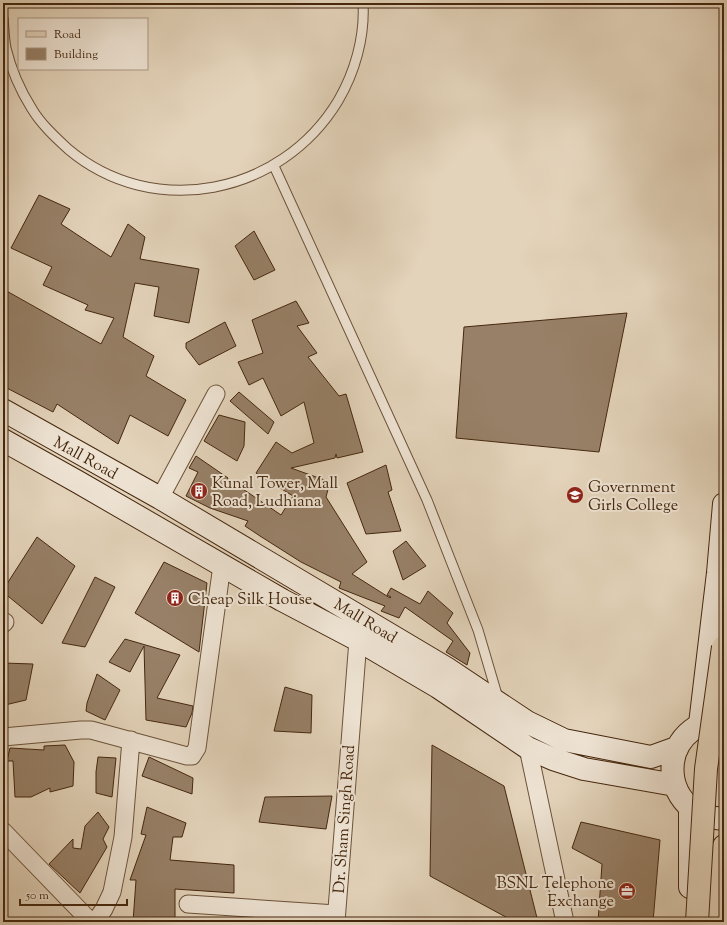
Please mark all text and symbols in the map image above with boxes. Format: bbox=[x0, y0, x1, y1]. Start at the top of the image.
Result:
legend bbox=[18, 18, 148, 70]
text: Road bbox=[54, 26, 81, 44]
text: Building bbox=[54, 46, 98, 64]
street label: Mall Road bbox=[48, 432, 121, 486]
place label: Kunal Tower, Mall Road, Ludhiana bbox=[212, 473, 339, 514]
place label: Government Girls College bbox=[588, 477, 678, 518]
building icon: Kunal Tower, Mall Road, Ludhiana bbox=[189, 481, 209, 501]
school or university icon: Government Girls College bbox=[565, 485, 585, 505]
building icon: Cheap Silk House bbox=[165, 588, 185, 608]
place label: Cheap Silk House bbox=[188, 589, 312, 612]
street label: Mall Road bbox=[329, 594, 401, 650]
street label: Dr. Sham Singh Road bbox=[329, 744, 362, 894]
place label: BSNL Telephone Exchange bbox=[496, 873, 614, 914]
scale bar bbox=[20, 881, 127, 907]
office icon: BSNL Telephone Exchange bbox=[617, 881, 637, 901]
text: 50 m bbox=[25, 887, 49, 905]

